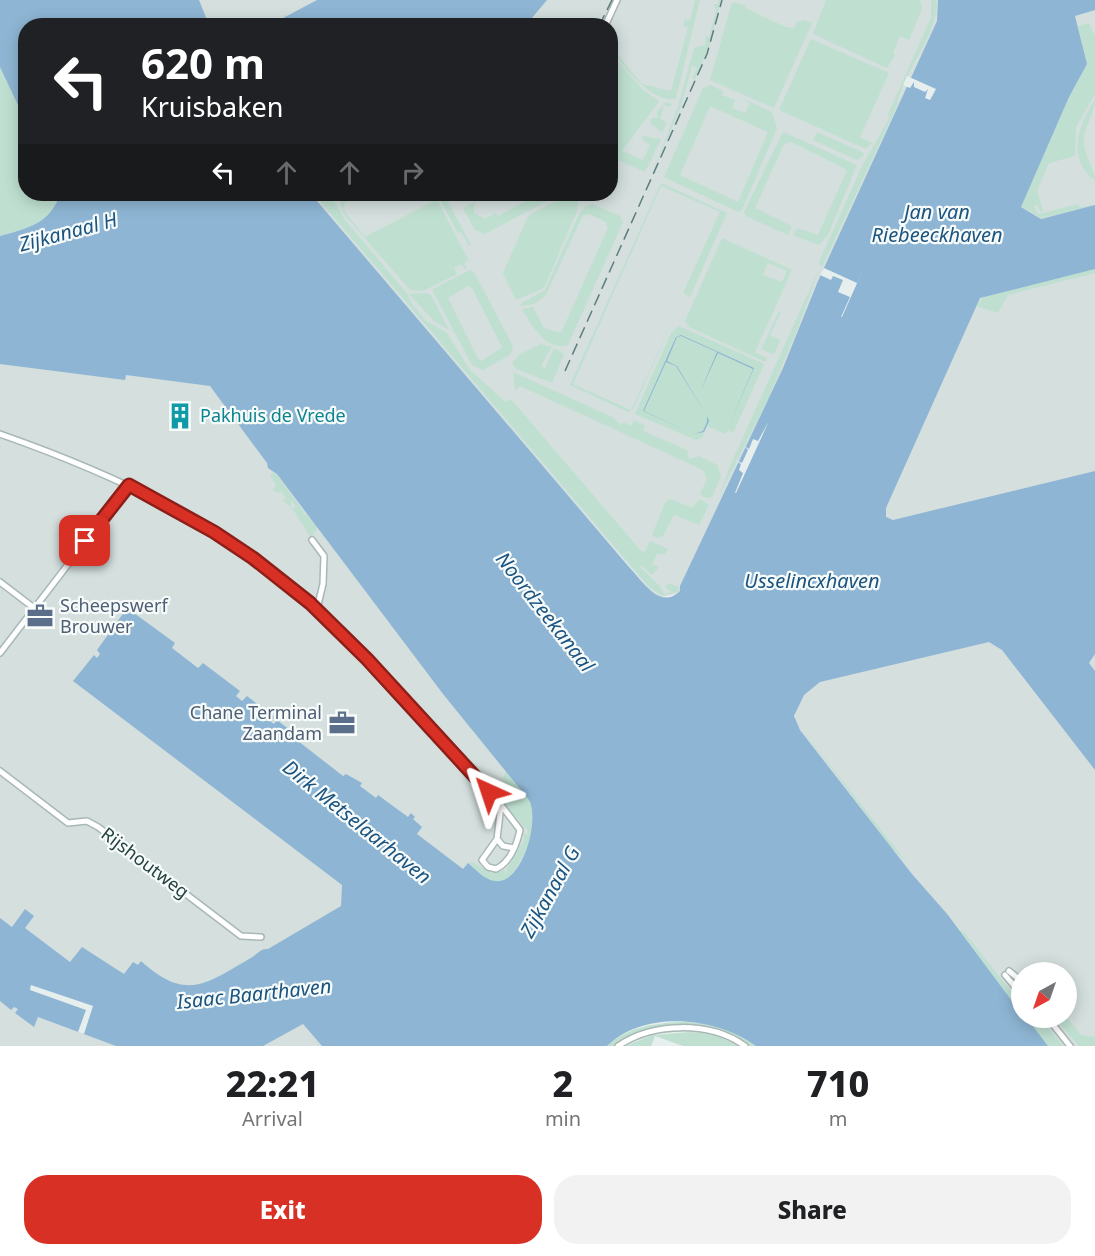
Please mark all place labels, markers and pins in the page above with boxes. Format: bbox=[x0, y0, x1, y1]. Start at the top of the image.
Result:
building icon: Pakhuis de Vrede bbox=[165, 401, 195, 431]
place label: Pakhuis de Vrede bbox=[200, 403, 346, 427]
pin bbox=[59, 515, 110, 566]
place label: Scheepswerf Brouwer bbox=[60, 593, 168, 638]
office icon: Scheepswerf Brouwer bbox=[25, 601, 55, 631]
place label: Chane Terminal Zaandam bbox=[190, 700, 322, 745]
office icon: Chane Terminal Zaandam bbox=[327, 708, 357, 738]

